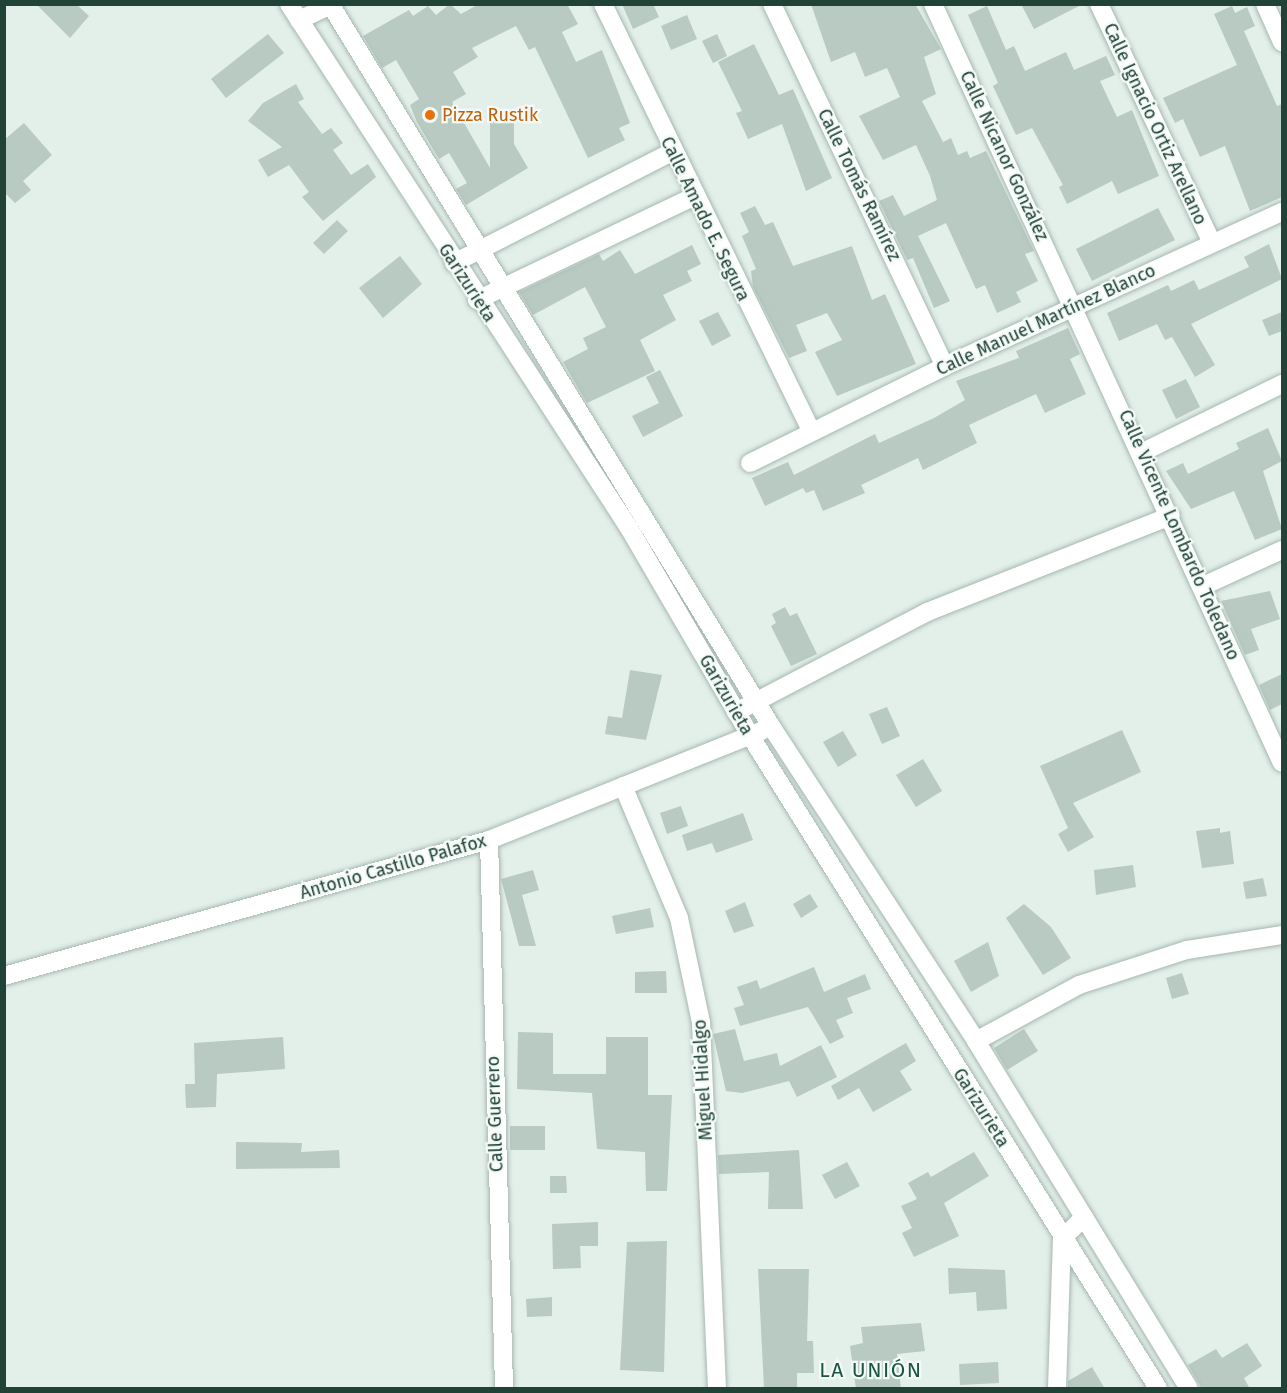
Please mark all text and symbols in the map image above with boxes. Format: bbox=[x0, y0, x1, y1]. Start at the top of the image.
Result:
street label: Calle Ignacio Ortiz Arellano bbox=[1099, 20, 1211, 228]
street label: Calle Nicanor González bbox=[955, 67, 1053, 245]
place label: Pizza Rustik bbox=[442, 104, 538, 126]
street label: Calle Tomás Ramírez bbox=[813, 105, 905, 265]
marker: Pizza Rustik bbox=[423, 108, 437, 122]
street label: Calle Amado E. Segura bbox=[656, 133, 754, 305]
street label: Garizurieta bbox=[434, 240, 500, 326]
street label: Calle Manuel Martínez Blanco bbox=[933, 260, 1159, 380]
street label: Calle Vicente Lombardo Toledano bbox=[1114, 407, 1244, 663]
street label: Garizurieta bbox=[694, 651, 758, 739]
street label: Antonio Castillo Palafox bbox=[297, 830, 489, 904]
street label: Miguel Hidalgo bbox=[689, 1019, 717, 1141]
street label: Calle Guerrero bbox=[482, 1056, 508, 1172]
street label: Garizurieta bbox=[948, 1064, 1014, 1152]
district label: LA UNIÓN bbox=[819, 1357, 923, 1383]

